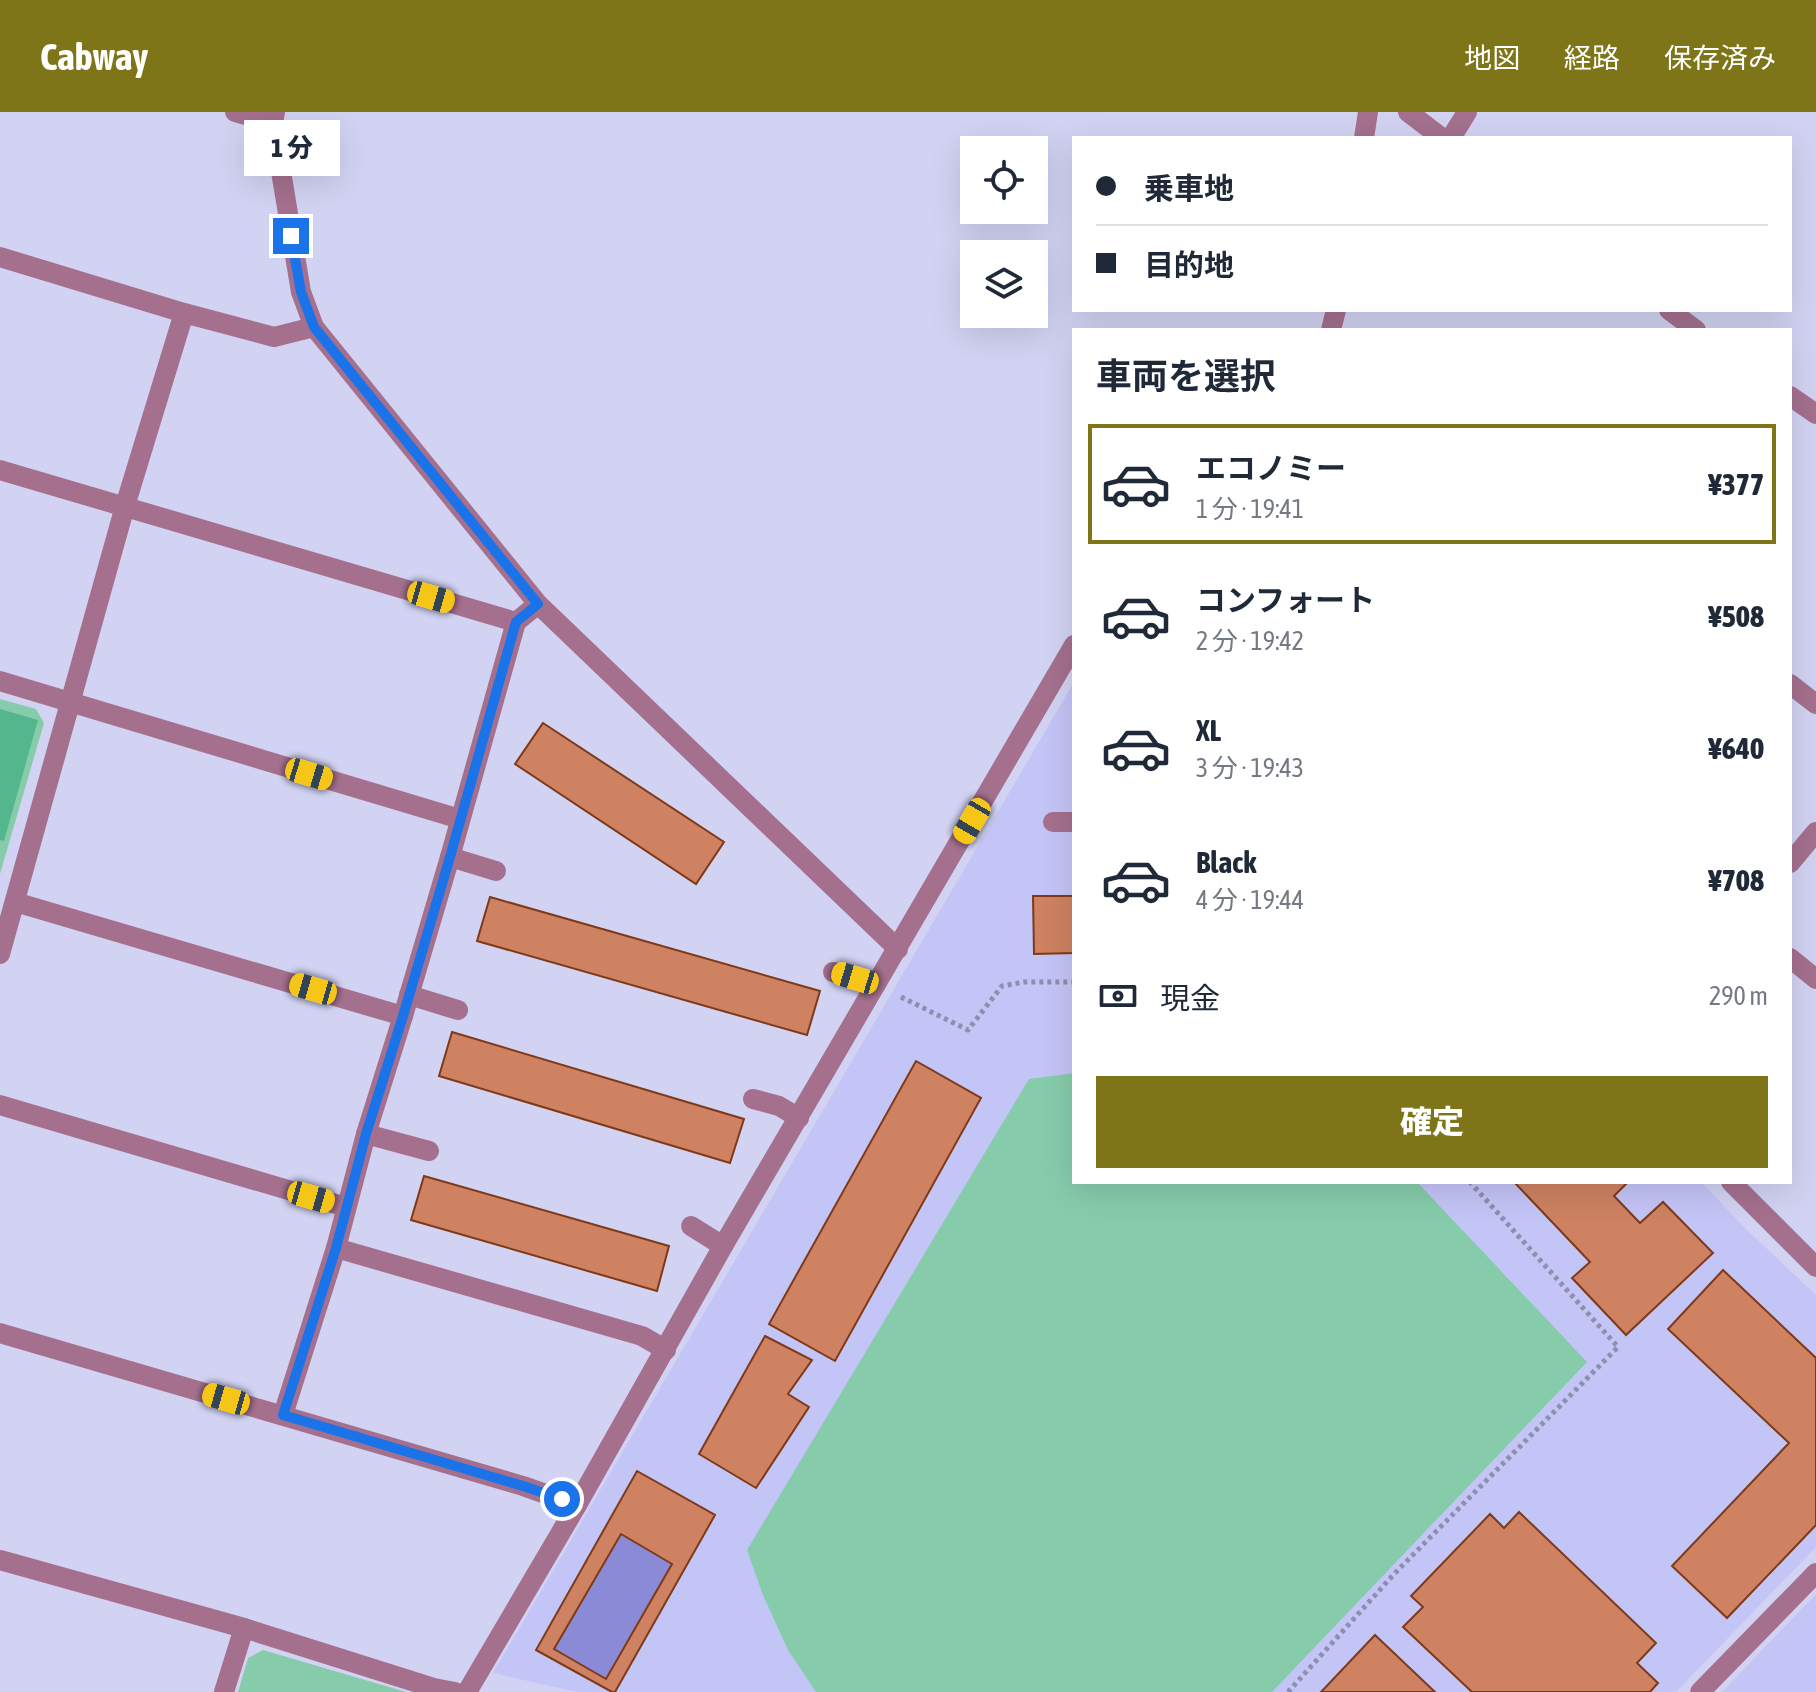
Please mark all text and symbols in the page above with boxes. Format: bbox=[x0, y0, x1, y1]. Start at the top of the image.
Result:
text: Cabway bbox=[40, 35, 148, 78]
text: 地図 bbox=[1464, 42, 1520, 74]
text: 経路 bbox=[1564, 42, 1620, 74]
text: 保存済み bbox=[1664, 42, 1776, 74]
callout: 1 分 bbox=[243, 120, 339, 176]
text: 1 分 bbox=[271, 133, 313, 163]
map controls bbox=[960, 136, 1048, 328]
button: locate bbox=[960, 136, 1048, 224]
text: 乗車地 bbox=[1144, 171, 1234, 205]
route end bbox=[273, 218, 309, 254]
button: layers bbox=[960, 240, 1048, 328]
text: 目的地 bbox=[1144, 248, 1234, 282]
text: 車両を選択 bbox=[1096, 355, 1276, 397]
icon: car bbox=[1100, 448, 1172, 520]
text: エコノミー bbox=[1196, 451, 1346, 485]
text: ¥377 bbox=[1708, 467, 1764, 501]
text: 1 分 · 19:41 bbox=[1196, 494, 1304, 524]
car bbox=[405, 579, 457, 615]
icon: car bbox=[1100, 580, 1172, 652]
text: コンフォート bbox=[1196, 583, 1375, 617]
text: ¥508 bbox=[1708, 599, 1764, 633]
text: 2 分 · 19:42 bbox=[1196, 626, 1304, 656]
icon: car bbox=[1100, 712, 1172, 784]
text: XL bbox=[1196, 713, 1221, 747]
text: ¥640 bbox=[1708, 731, 1764, 765]
text: 3 分 · 19:43 bbox=[1196, 753, 1304, 783]
car bbox=[283, 756, 335, 792]
car bbox=[950, 794, 994, 848]
icon: car bbox=[1100, 844, 1172, 916]
text: Black bbox=[1196, 845, 1256, 879]
text: ¥708 bbox=[1708, 863, 1764, 897]
text: 4 分 · 19:44 bbox=[1196, 885, 1304, 915]
car bbox=[829, 960, 881, 996]
car bbox=[287, 971, 339, 1007]
icon: cash bbox=[1096, 974, 1140, 1018]
text: 現金 bbox=[1160, 981, 1220, 1015]
text: 290 m bbox=[1709, 981, 1768, 1011]
button: 確定 bbox=[1096, 1076, 1768, 1168]
car bbox=[285, 1179, 337, 1215]
car bbox=[200, 1381, 252, 1417]
route start bbox=[544, 1481, 580, 1517]

